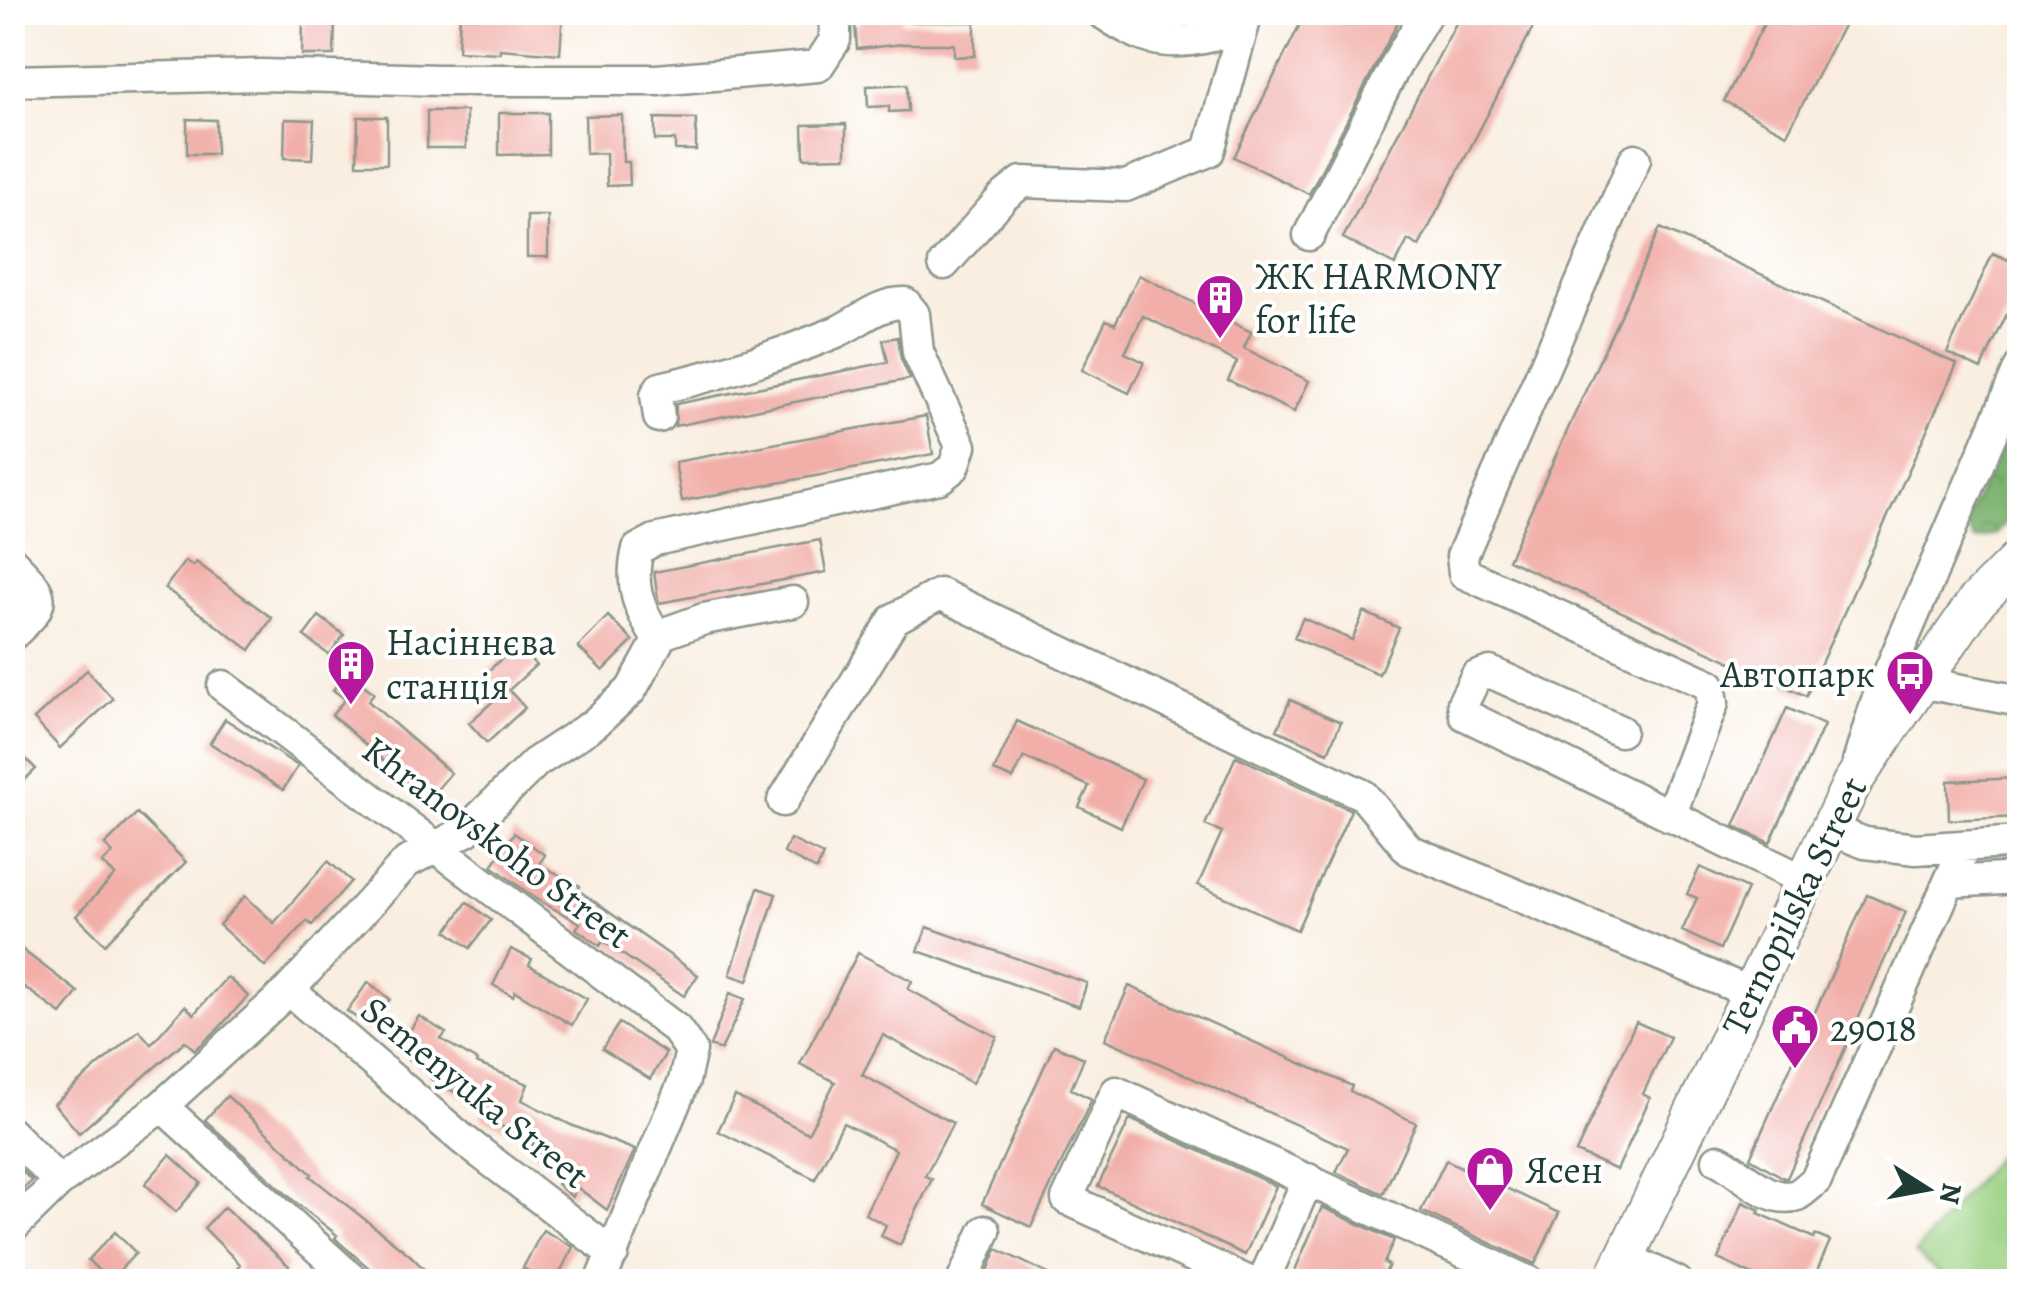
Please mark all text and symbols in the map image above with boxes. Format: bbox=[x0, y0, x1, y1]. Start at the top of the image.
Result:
place label: ЖК HARMONY for life bbox=[1255, 250, 1503, 346]
building icon: ЖК HARMONY for life bbox=[1194, 272, 1246, 340]
place label: Насіннєва станція bbox=[386, 616, 556, 712]
building icon: Насіннєва станція bbox=[325, 638, 377, 706]
place label: Автопарк bbox=[1720, 648, 1875, 700]
bus stop icon: Автопарк bbox=[1884, 648, 1936, 716]
street label: Khranovskoho Street bbox=[352, 724, 642, 960]
street label: Ternopilska Street bbox=[1709, 768, 1879, 1044]
street label: Semenyuka Street bbox=[350, 984, 600, 1200]
public building icon: 29018 bbox=[1769, 1002, 1821, 1070]
place label: 29018 bbox=[1830, 1002, 1917, 1054]
north arrow bbox=[1877, 1139, 1977, 1239]
shop icon: Ясен bbox=[1464, 1144, 1516, 1212]
place label: Ясен bbox=[1525, 1144, 1603, 1196]
text: N bbox=[1930, 1180, 1971, 1207]

